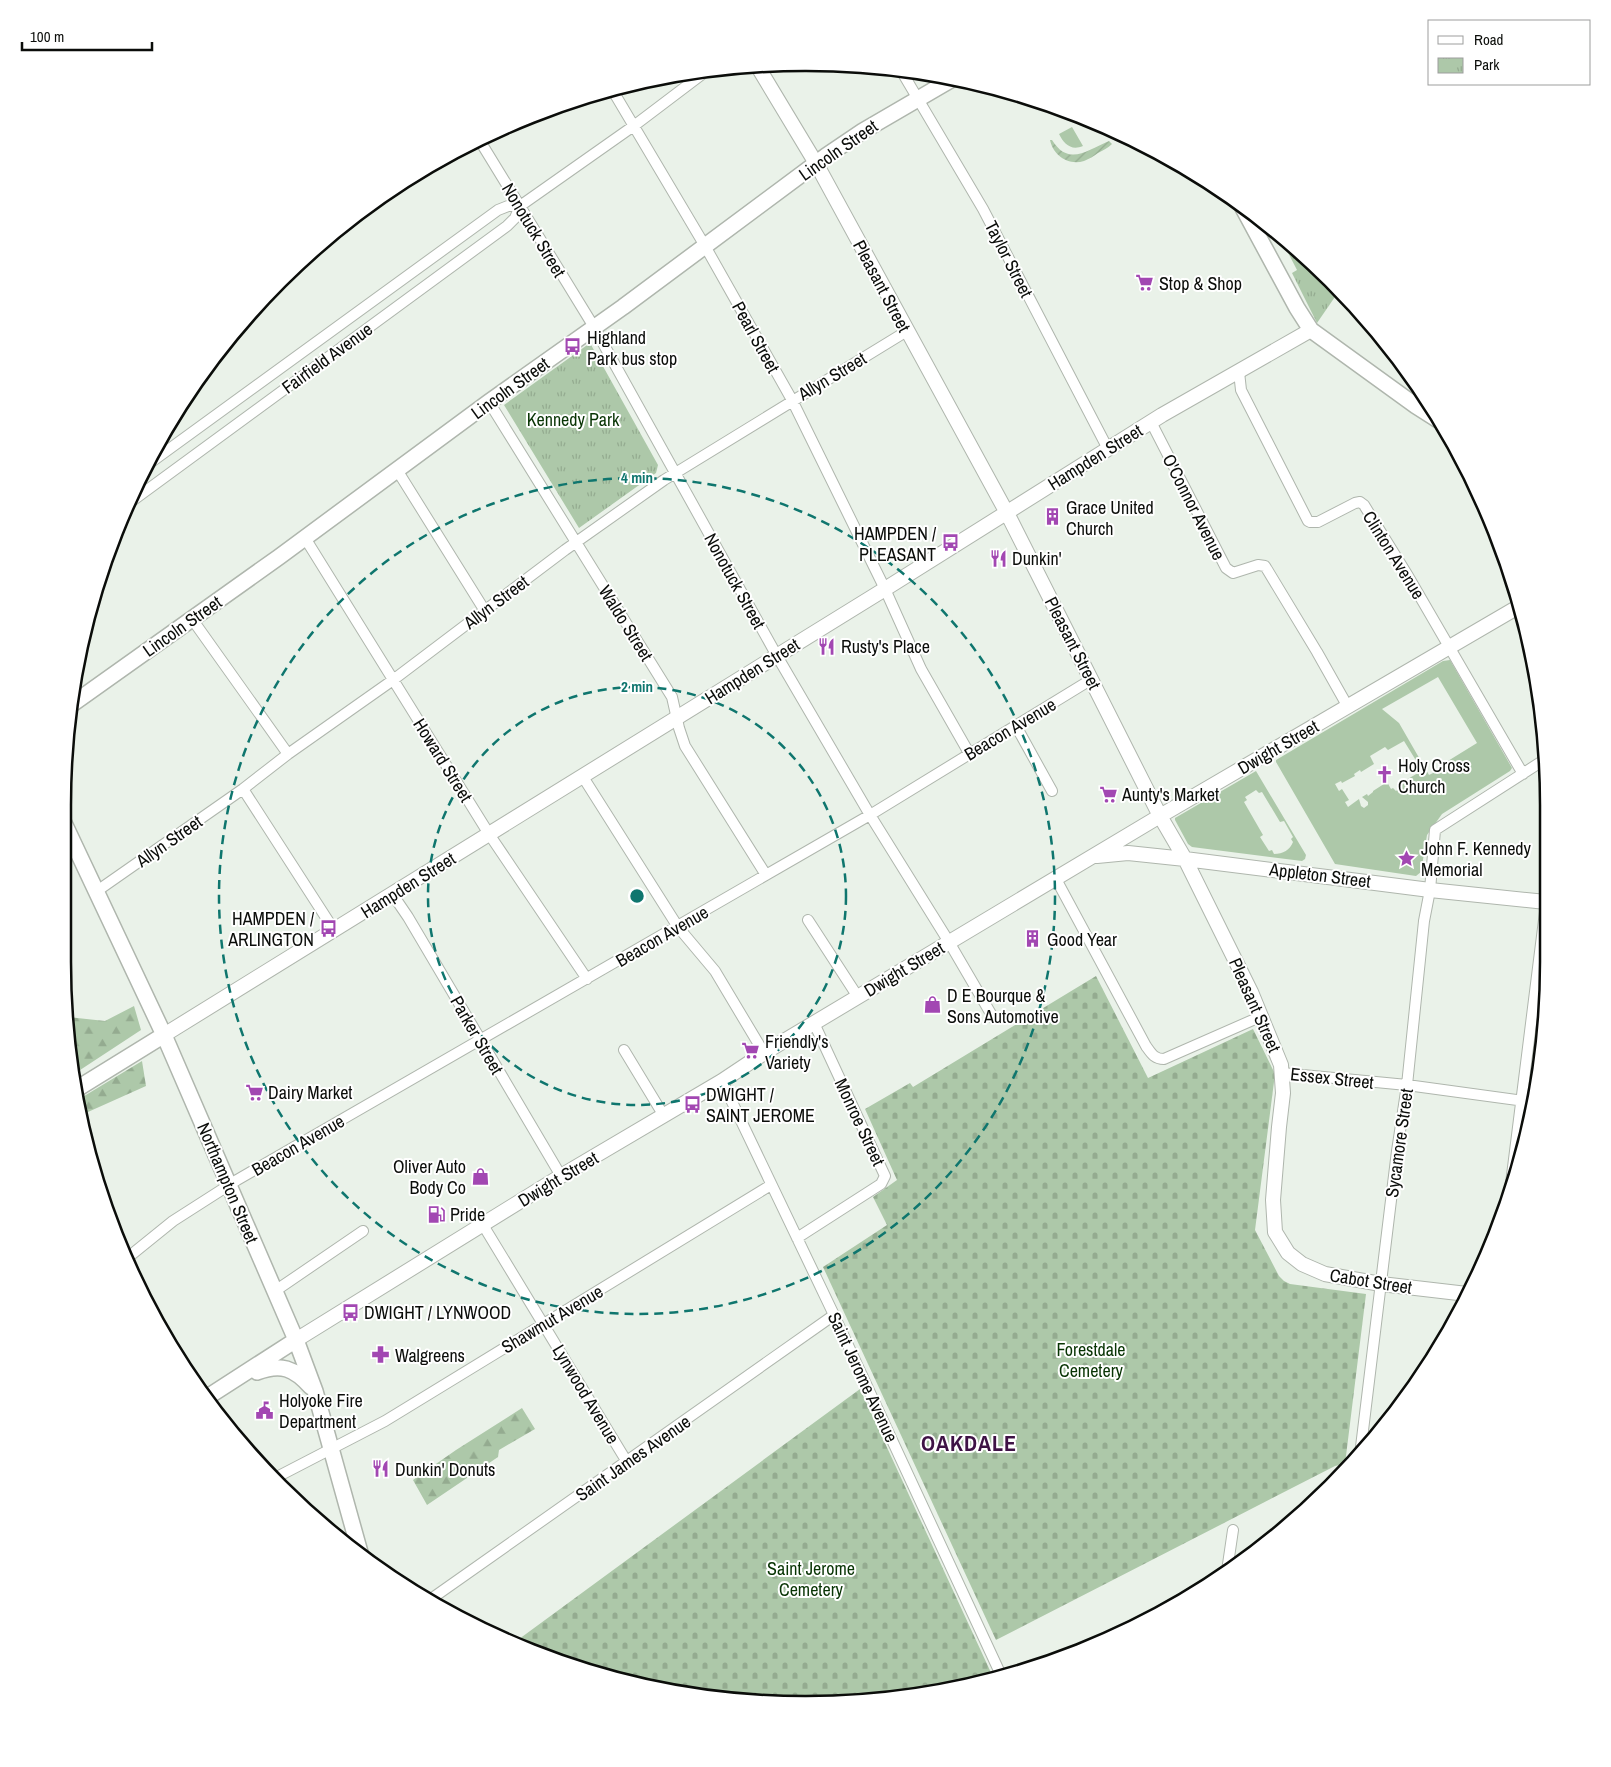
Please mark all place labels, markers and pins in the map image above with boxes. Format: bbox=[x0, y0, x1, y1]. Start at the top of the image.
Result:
place label: Stop & Shop bbox=[1159, 271, 1242, 296]
supermarket icon: Stop & Shop bbox=[1135, 273, 1155, 293]
place label: Highland Park bus stop bbox=[587, 325, 677, 371]
bus stop icon: Highland Park bus stop bbox=[563, 337, 583, 357]
place label: Grace United Church bbox=[1066, 495, 1154, 541]
building icon: Grace United Church bbox=[1042, 507, 1062, 527]
place label: HAMPDEN / PLEASANT bbox=[854, 521, 937, 567]
bus stop icon: HAMPDEN / PLEASANT bbox=[940, 533, 960, 553]
place label: Dunkin' bbox=[1012, 546, 1062, 571]
restaurant icon: Dunkin' bbox=[988, 548, 1008, 568]
place label: Rusty's Place bbox=[841, 634, 930, 659]
restaurant icon: Rusty's Place bbox=[817, 636, 837, 656]
place label: Holy Cross Church bbox=[1398, 753, 1470, 799]
church icon: Holy Cross Church bbox=[1374, 765, 1394, 785]
place label: Aunty's Market bbox=[1121, 782, 1219, 807]
supermarket icon: Aunty's Market bbox=[1098, 784, 1118, 804]
place label: John F. Kennedy Memorial bbox=[1421, 836, 1532, 882]
place icon: John F. Kennedy Memorial bbox=[1397, 848, 1417, 868]
centre of rings bbox=[628, 887, 646, 905]
place label: HAMPDEN / ARLINGTON bbox=[227, 906, 315, 952]
bus stop icon: HAMPDEN / ARLINGTON bbox=[318, 918, 338, 938]
place label: Good Year bbox=[1047, 927, 1117, 952]
building icon: Good Year bbox=[1023, 929, 1043, 949]
place label: D E Bourque & Sons Automotive bbox=[947, 983, 1059, 1029]
shop icon: D E Bourque & Sons Automotive bbox=[923, 995, 943, 1015]
place label: Friendly's Variety bbox=[765, 1029, 829, 1075]
supermarket icon: Friendly's Variety bbox=[741, 1041, 761, 1061]
place label: Dairy Market bbox=[268, 1080, 352, 1105]
supermarket icon: Dairy Market bbox=[244, 1082, 264, 1102]
place label: DWIGHT / SAINT JEROME bbox=[706, 1082, 815, 1128]
bus stop icon: DWIGHT / SAINT JEROME bbox=[682, 1094, 702, 1114]
place label: Oliver Auto Body Co bbox=[393, 1154, 466, 1200]
shop icon: Oliver Auto Body Co bbox=[470, 1166, 490, 1186]
place label: Pride bbox=[450, 1202, 485, 1227]
fuel station icon: Pride bbox=[426, 1204, 446, 1224]
place label: DWIGHT / LYNWOOD bbox=[364, 1300, 511, 1325]
bus stop icon: DWIGHT / LYNWOOD bbox=[340, 1302, 360, 1322]
place label: Walgreens bbox=[395, 1343, 465, 1368]
pharmacy icon: Walgreens bbox=[371, 1345, 391, 1365]
place label: Holyoke Fire Department bbox=[279, 1388, 363, 1434]
public building icon: Holyoke Fire Department bbox=[255, 1400, 275, 1420]
place label: Dunkin' Donuts bbox=[395, 1457, 495, 1482]
restaurant icon: Dunkin' Donuts bbox=[371, 1459, 391, 1479]

